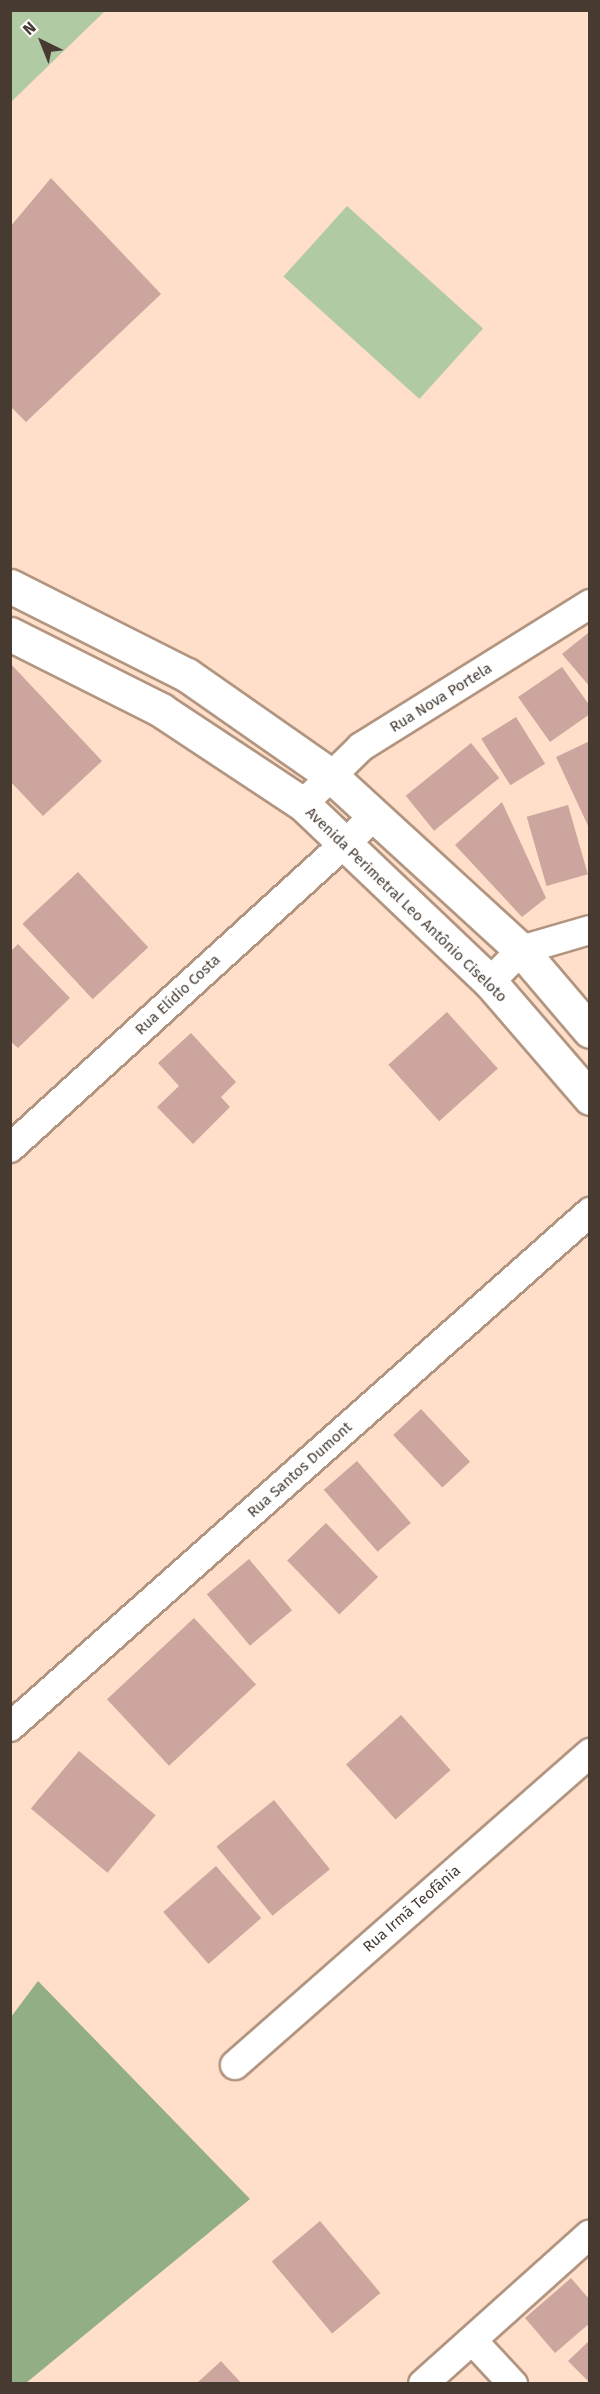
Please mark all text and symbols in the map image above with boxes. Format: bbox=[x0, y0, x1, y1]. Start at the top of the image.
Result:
north arrow bbox=[12, 12, 72, 72]
text: N bbox=[19, 18, 40, 39]
street label: Rua Nova Portela bbox=[387, 659, 495, 737]
street label: Avenida Perimetral Leo Antônio Ciseloto bbox=[302, 804, 510, 1006]
street label: Rua Elídio Costa bbox=[132, 951, 224, 1039]
street label: Rua Santos Dumont bbox=[244, 1418, 356, 1522]
street label: Rua Irmã Teofânia bbox=[360, 1862, 464, 1956]

